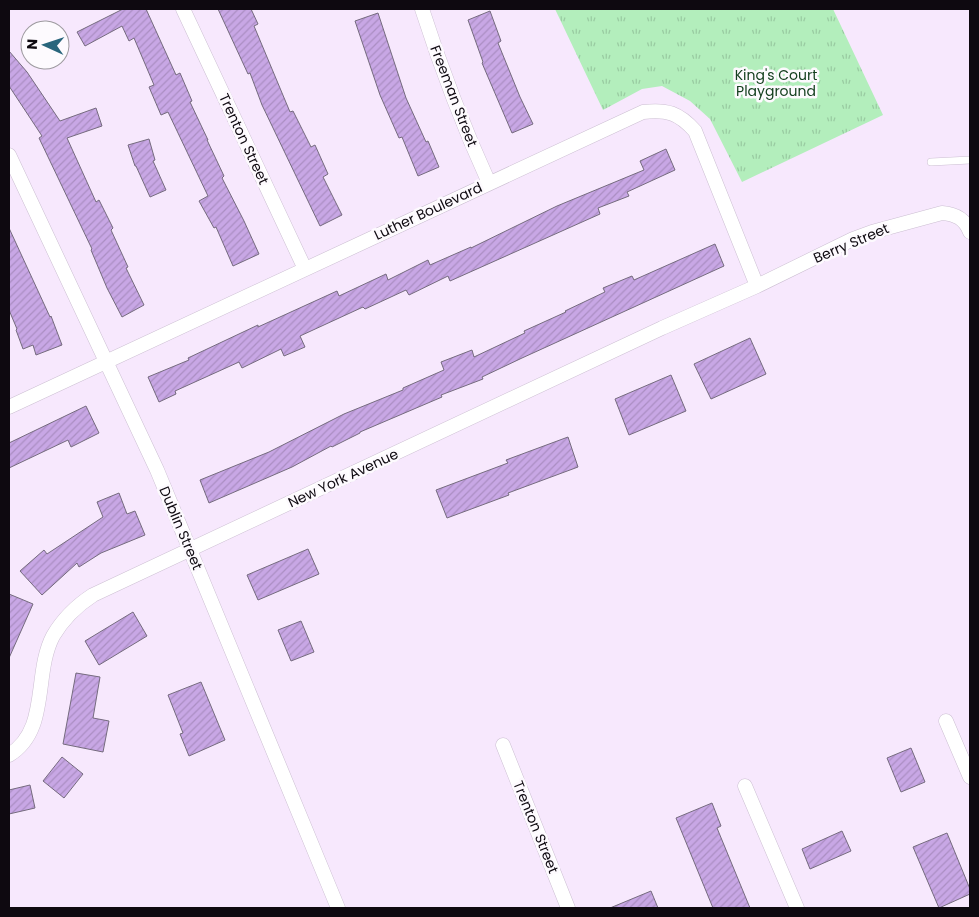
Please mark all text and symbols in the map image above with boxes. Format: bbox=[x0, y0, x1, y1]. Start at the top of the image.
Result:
north arrow bbox=[20, 20, 70, 70]
text: N bbox=[22, 39, 42, 50]
street label: Freeman Street bbox=[425, 42, 483, 150]
park label: King's Court Playground bbox=[735, 65, 817, 101]
street label: Trenton Street bbox=[214, 90, 274, 188]
street label: Luther Boulevard bbox=[371, 177, 485, 245]
street label: Berry Street bbox=[810, 218, 892, 268]
street label: New York Avenue bbox=[285, 444, 402, 512]
street label: Dublin Street bbox=[154, 483, 208, 573]
street label: Trenton Street bbox=[508, 778, 564, 876]

